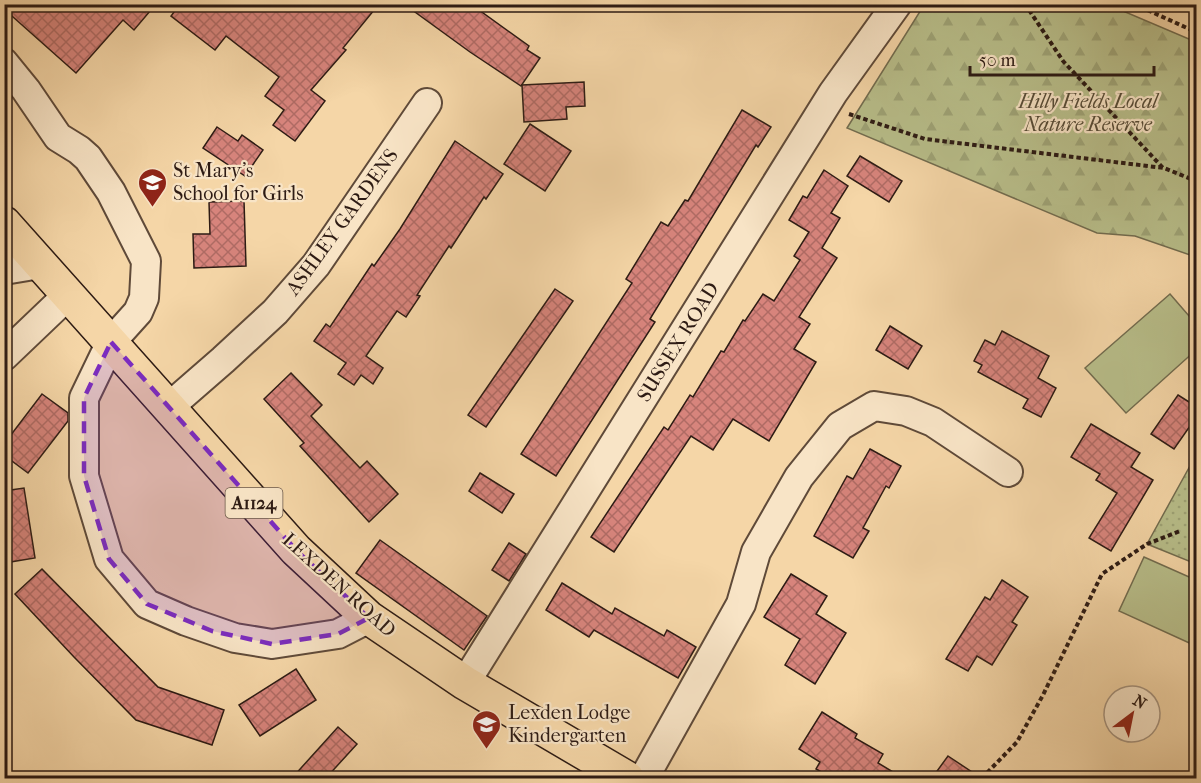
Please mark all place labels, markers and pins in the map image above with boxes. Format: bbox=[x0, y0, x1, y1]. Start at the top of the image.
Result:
place label: St Mary's School for Girls bbox=[173, 159, 304, 205]
school or university icon: St Mary's School for Girls bbox=[136, 166, 168, 208]
place label: Lexden Lodge Kindergarten bbox=[508, 701, 630, 747]
school or university icon: Lexden Lodge Kindergarten bbox=[471, 708, 503, 750]

